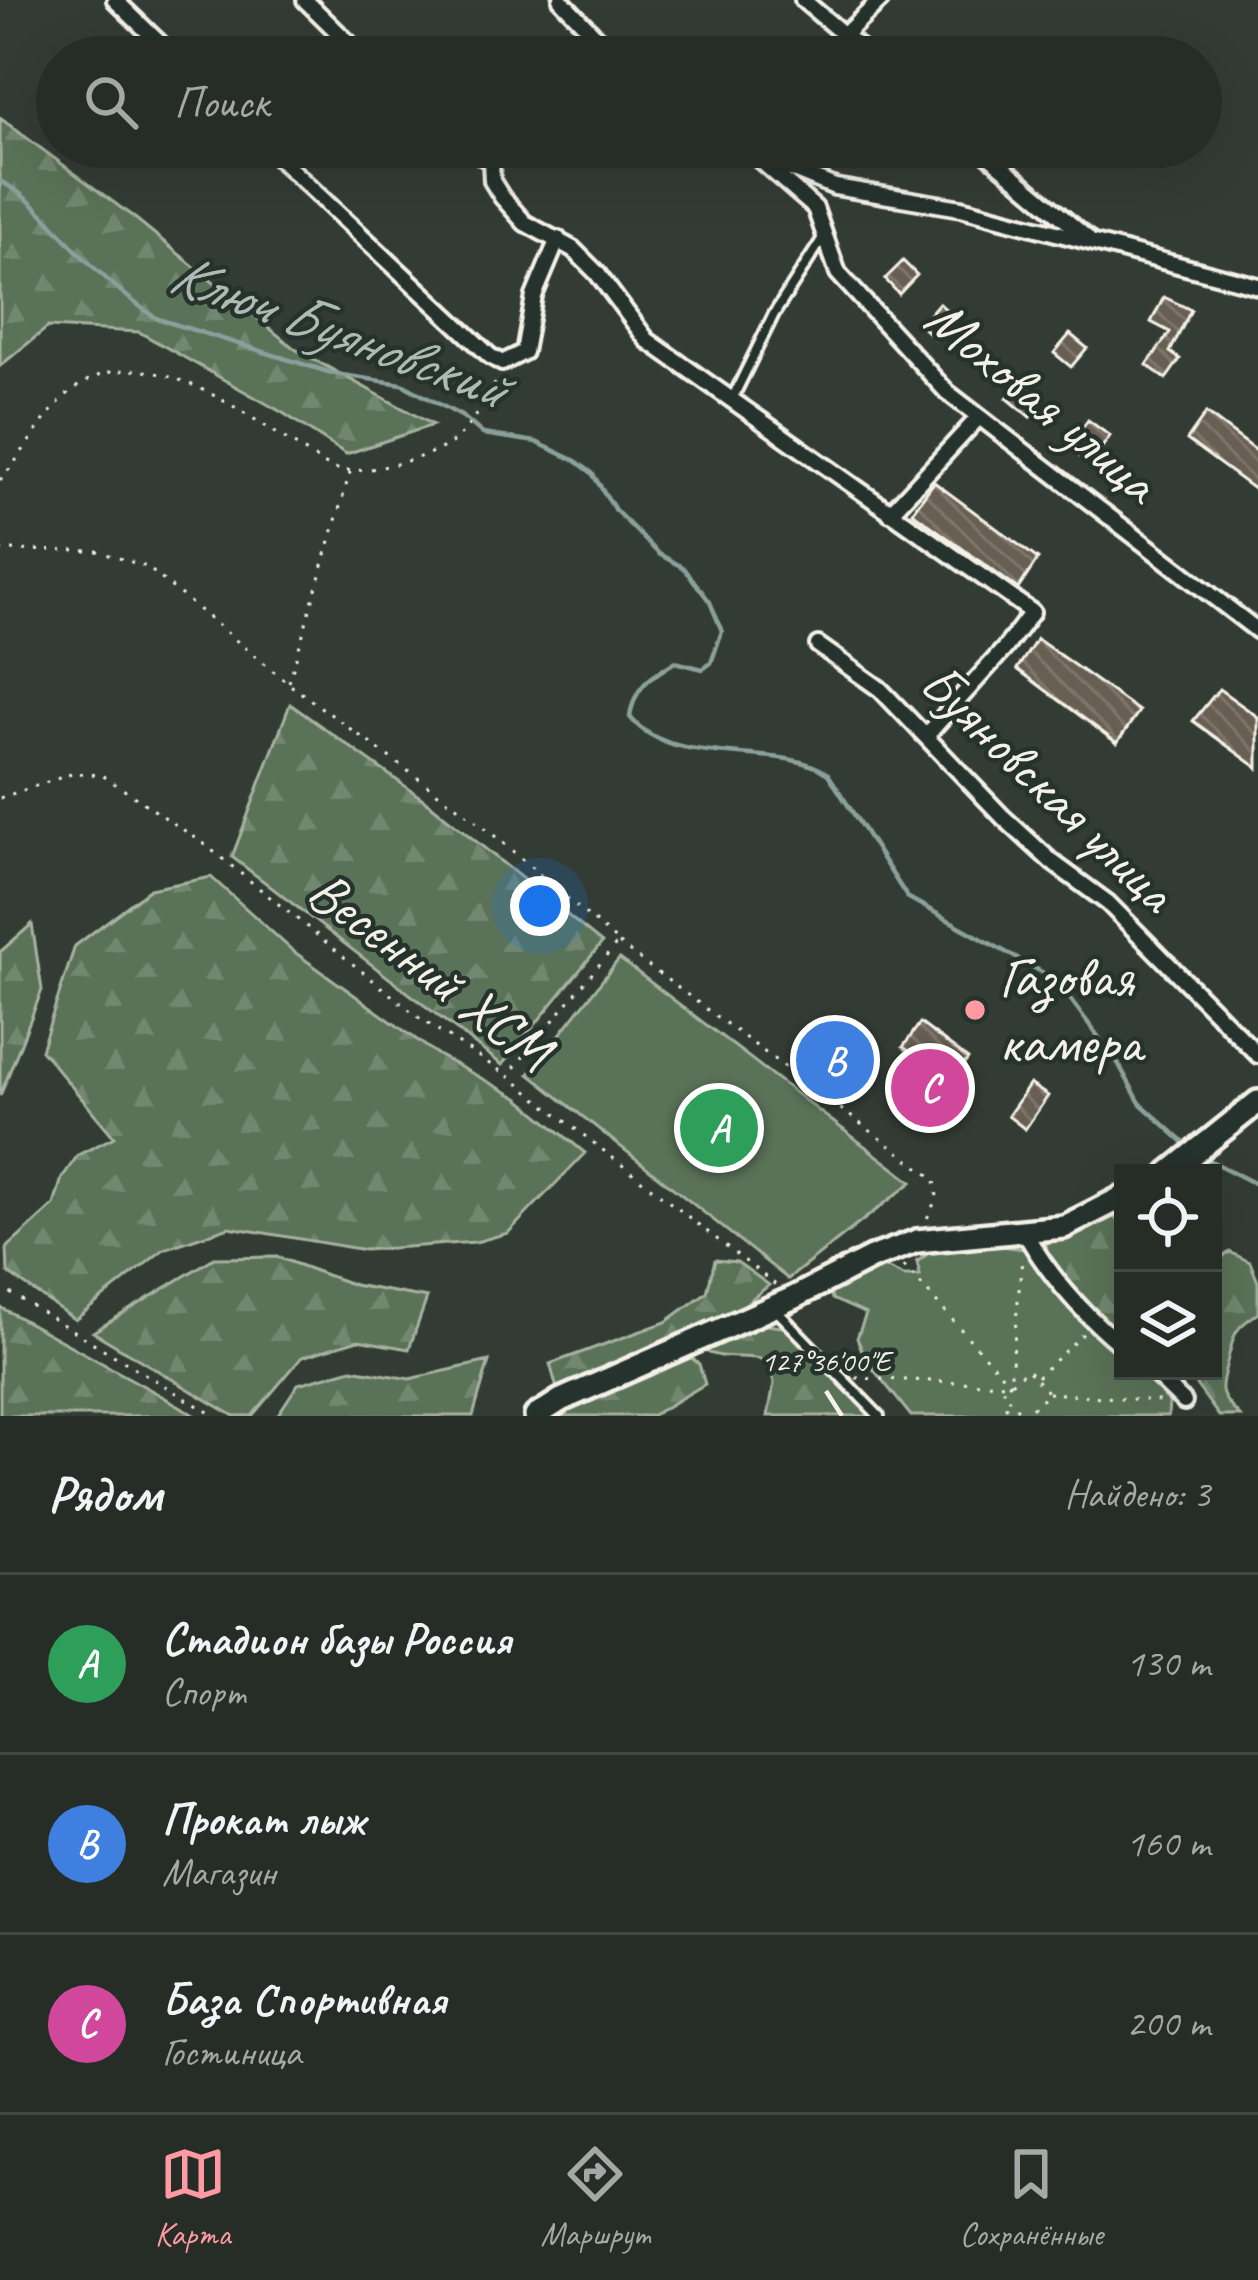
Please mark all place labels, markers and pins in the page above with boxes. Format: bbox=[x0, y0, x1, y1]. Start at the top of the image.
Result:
place label: Газовая камера bbox=[999, 941, 1146, 1079]
marker: Газовая камера bbox=[962, 997, 988, 1023]
pin: B bbox=[796, 1015, 874, 1105]
pin: C bbox=[891, 1043, 969, 1133]
pin: A bbox=[680, 1083, 758, 1173]

